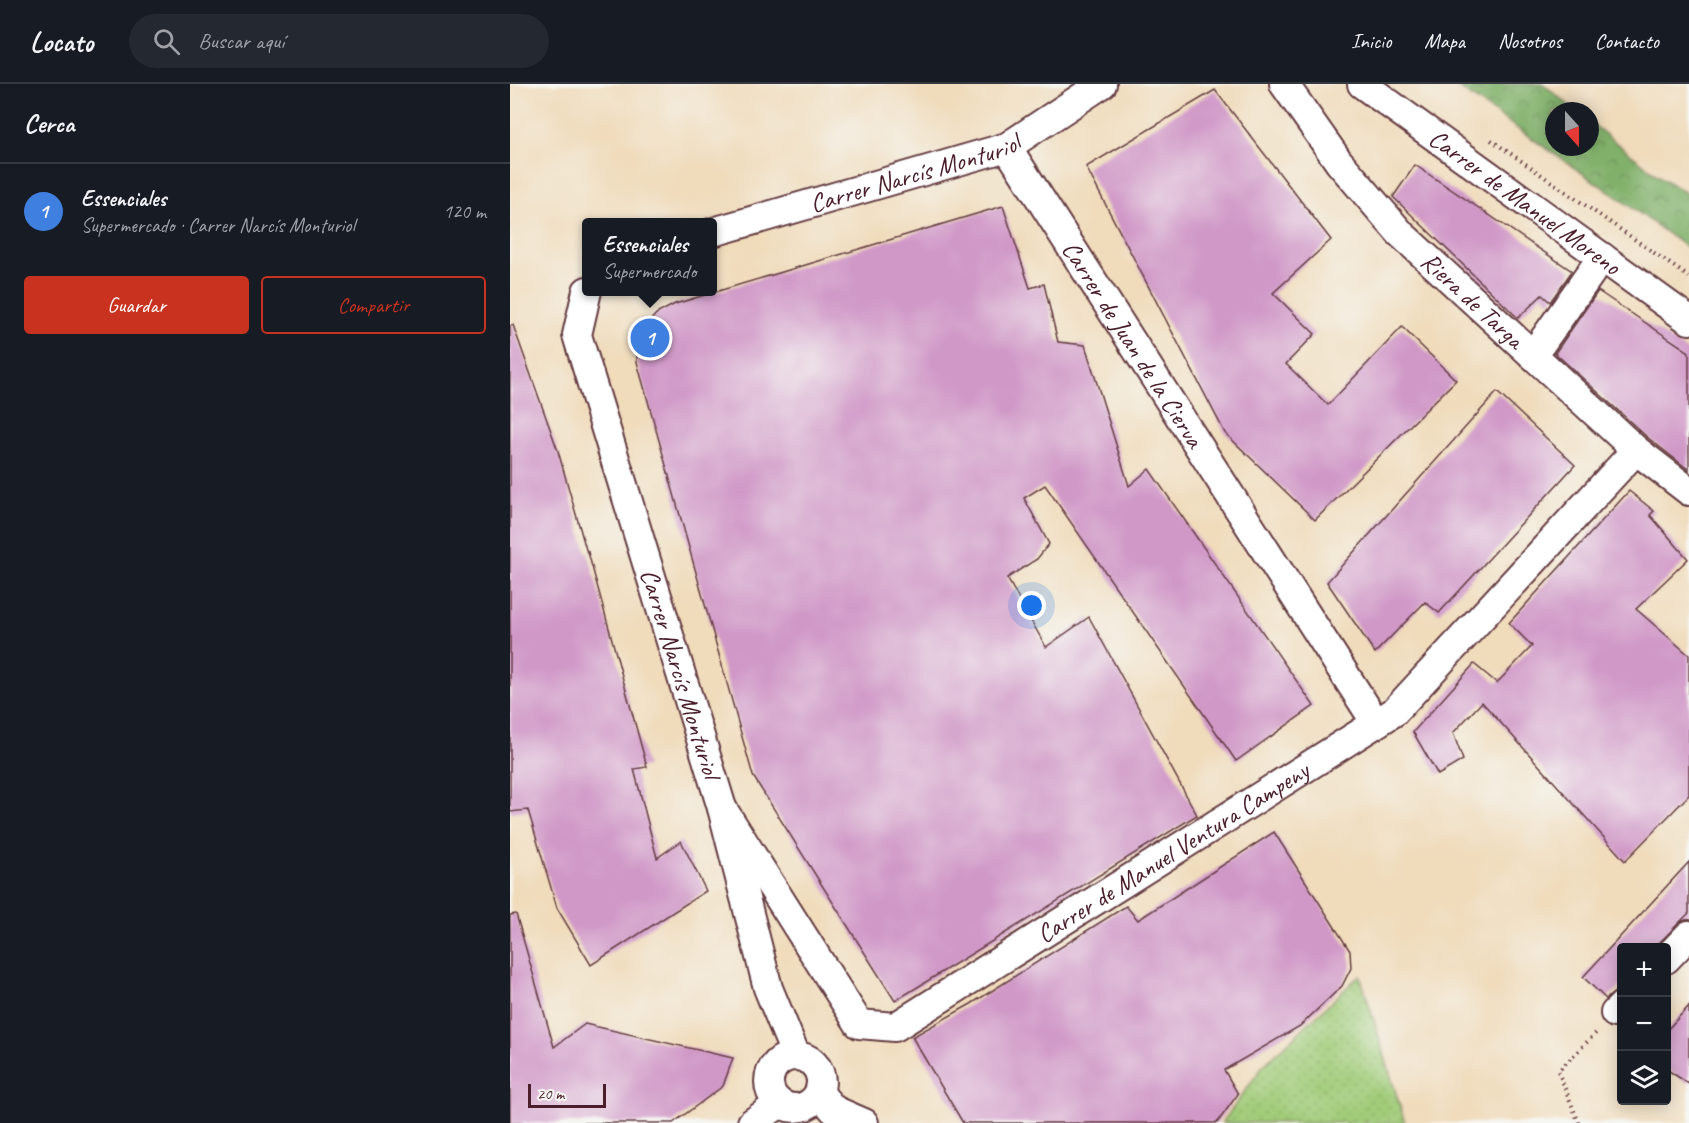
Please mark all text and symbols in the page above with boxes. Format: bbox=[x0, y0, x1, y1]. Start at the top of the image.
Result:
search box bbox=[129, 14, 549, 68]
text: Locato bbox=[30, 24, 93, 59]
icon: search bbox=[150, 25, 183, 58]
text: Buscar aquí bbox=[198, 27, 284, 55]
text: Inicio bbox=[1351, 28, 1391, 54]
text: Mapa bbox=[1424, 28, 1465, 54]
text: Nosotros bbox=[1498, 28, 1562, 54]
text: Contacto bbox=[1595, 28, 1659, 54]
north arrow bbox=[1545, 102, 1599, 156]
text: Cerca bbox=[24, 107, 74, 140]
street label: Carrer de Manuel Moreno bbox=[1422, 122, 1629, 283]
street label: Carrer Narcís Monturiol bbox=[806, 124, 1031, 220]
text: Essenciales bbox=[81, 185, 166, 213]
text: 1 bbox=[39, 199, 48, 224]
text: 120 m bbox=[443, 199, 486, 224]
text: Supermercado · Carrer Narcís Monturiol bbox=[81, 213, 355, 238]
popup bbox=[582, 218, 717, 296]
text: Essenciales bbox=[603, 231, 688, 259]
street label: Carrer de Juan de la Cierva bbox=[1054, 235, 1212, 455]
street label: Riera de Targa bbox=[1414, 245, 1533, 357]
text: Supermercado bbox=[603, 259, 696, 284]
button: Guardar bbox=[24, 276, 249, 334]
button: Compartir bbox=[261, 276, 486, 334]
pin: 1 bbox=[630, 316, 670, 360]
street label: Carrer Narcís Monturiol bbox=[633, 565, 729, 786]
your location bbox=[1017, 591, 1046, 620]
street label: Carrer de Manuel Ventura Campeny bbox=[1030, 753, 1317, 951]
map controls bbox=[1617, 943, 1671, 1105]
button: + bbox=[1617, 943, 1671, 997]
button: − bbox=[1617, 997, 1671, 1051]
button: layers bbox=[1617, 1051, 1671, 1105]
scale bar bbox=[528, 1081, 606, 1108]
text: 20 m bbox=[537, 1084, 564, 1104]

